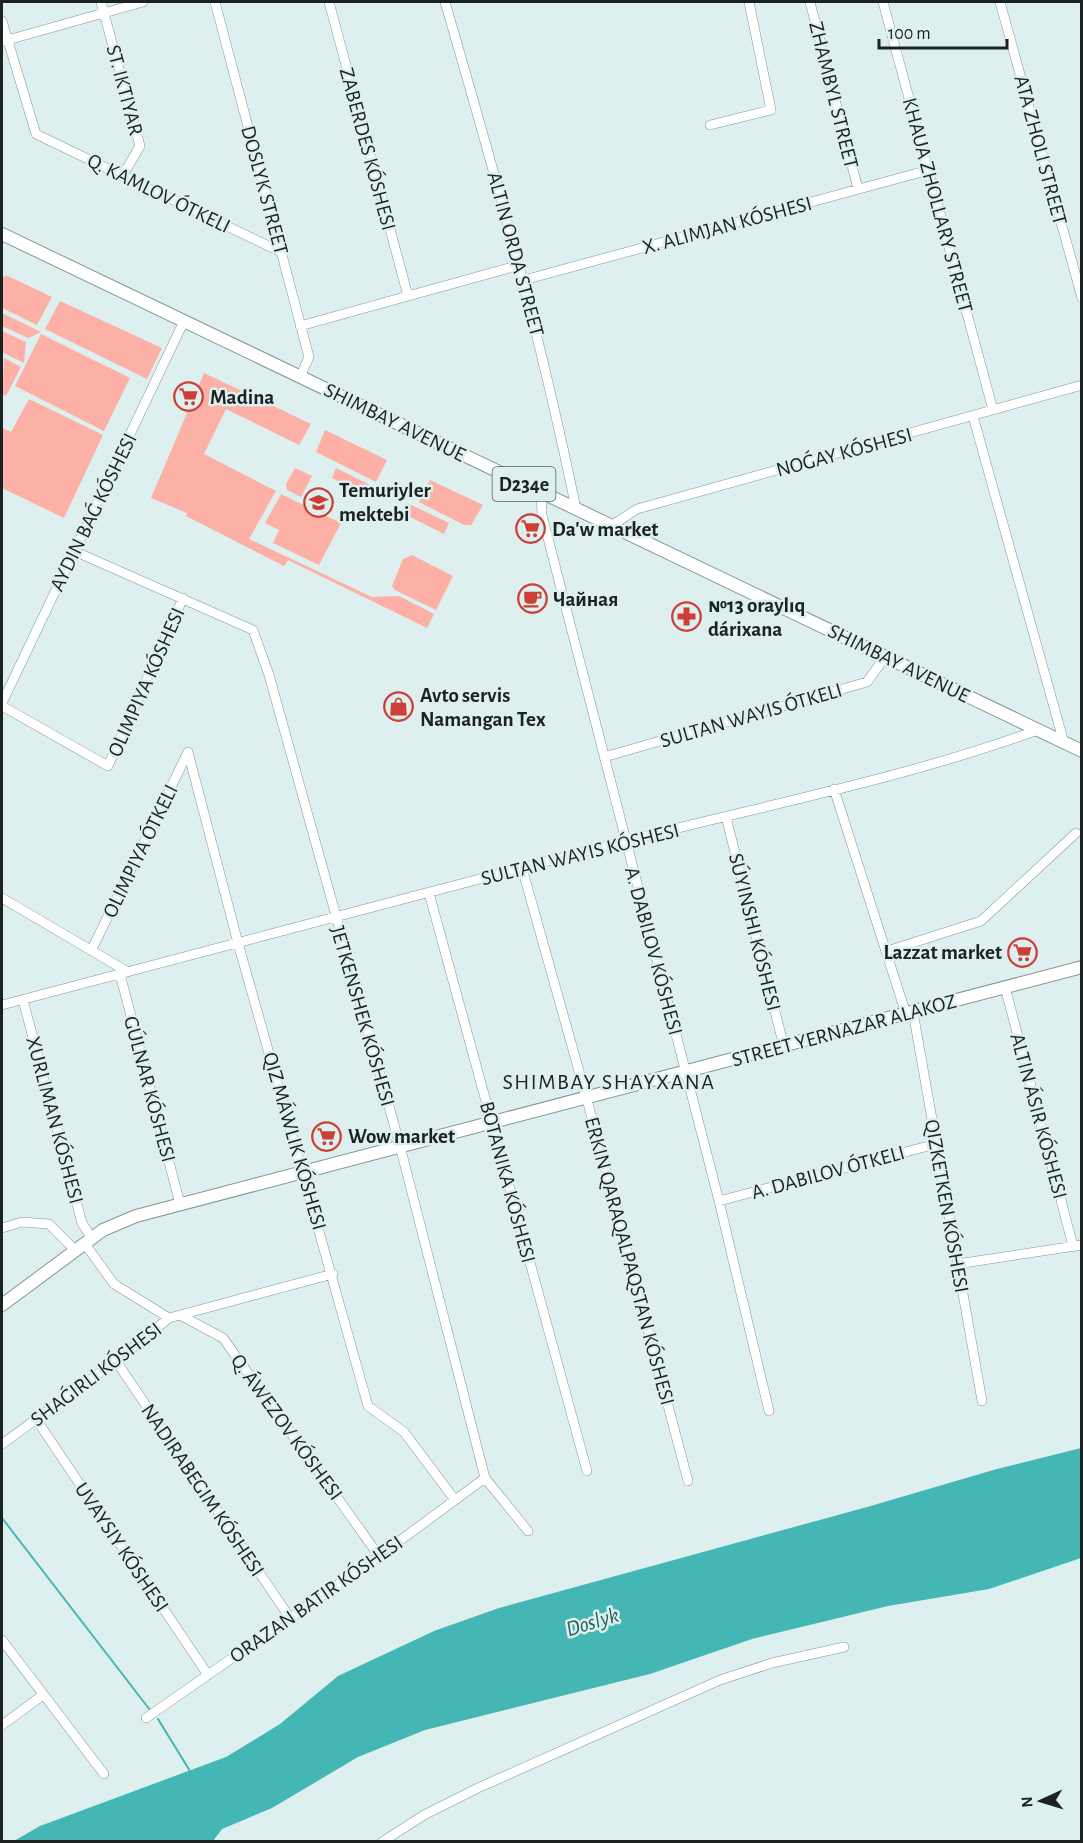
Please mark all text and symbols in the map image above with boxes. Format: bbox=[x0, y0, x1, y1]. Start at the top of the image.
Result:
scale bar bbox=[879, 12, 1006, 50]
street label: ZHAMBYL STREET bbox=[805, 19, 862, 171]
text: 100 m bbox=[888, 25, 931, 43]
street label: ST. IKTIYAR bbox=[102, 42, 147, 138]
street label: ZABERDES KÓSHESI bbox=[336, 65, 401, 233]
street label: ATA ZHOLI STREET bbox=[1010, 73, 1071, 227]
street label: KHAUA ZHOLLARY STREET bbox=[899, 95, 976, 315]
street label: DOSLYK STREET bbox=[237, 123, 292, 257]
street label: Q. KAMLOV ÓTKELI bbox=[84, 148, 234, 237]
street label: ALTIN ORDA STREET bbox=[483, 170, 548, 339]
street label: X. ALIMJAN KÓSHESI bbox=[640, 191, 814, 258]
street label: SHIMBAY AVENUE bbox=[321, 379, 469, 466]
supermarket icon: Madina bbox=[173, 381, 205, 413]
place label: Madina bbox=[210, 387, 274, 408]
street label: NOǴAY KÓSHESI bbox=[773, 422, 914, 481]
street label: AYDIN BAǴ KÓSHESI bbox=[44, 429, 141, 594]
road number: D234e bbox=[492, 467, 556, 501]
place label: Temuriyler mektebi bbox=[339, 480, 432, 525]
school or university icon: Temuriyler mektebi bbox=[302, 486, 334, 518]
supermarket icon: Da'w market bbox=[515, 513, 547, 545]
place label: Da'w market bbox=[552, 519, 658, 540]
cafe icon: Чайная bbox=[516, 583, 548, 615]
place label: Чайная bbox=[553, 589, 618, 610]
place label: №13 oraylıq dárixana bbox=[708, 595, 805, 640]
pharmacy icon: №13 oraylıq dárixana bbox=[671, 601, 703, 633]
street label: OLIMPIYA KÓSHESI bbox=[102, 604, 189, 760]
street label: SHIMBAY AVENUE bbox=[825, 620, 973, 707]
street label: SULTAN WAYIS ÓTKELI bbox=[657, 678, 844, 752]
place label: Avto servis Namangan Tex bbox=[420, 685, 546, 730]
shop icon: Avto servis Namangan Tex bbox=[383, 691, 415, 723]
street label: OLIMPIYA ÓTKELI bbox=[97, 780, 182, 921]
street label: SULTAN WAYIS KÓSHESI bbox=[478, 818, 681, 889]
street label: SÚYINSHI KÓSHESI bbox=[725, 851, 786, 1013]
street label: A. DABILOV KÓSHESI bbox=[621, 864, 688, 1038]
street label: JETKENSHEK KÓSHESI bbox=[327, 923, 400, 1109]
supermarket icon: Lazzat market bbox=[1007, 936, 1039, 968]
place label: Lazzat market bbox=[884, 942, 1002, 963]
street label: STREET YERNAZAR ALAKOZ bbox=[730, 990, 959, 1071]
street label: GÚLNAR KÓSHESI bbox=[120, 1013, 181, 1164]
street label: ALTIN ÁSIR KÓSHESI bbox=[1006, 1030, 1073, 1201]
street label: XURLIMAN KÓSHESI bbox=[22, 1034, 89, 1206]
street label: QIZ MÁWLIK KÓSHESI bbox=[259, 1049, 332, 1233]
district label: SHIMBAY SHAYXANA bbox=[502, 1071, 716, 1093]
street label: BOTANIKA KÓSHESI bbox=[476, 1099, 541, 1265]
street label: ERKIN QARAQALPAQSTAN KÓSHESI bbox=[581, 1114, 680, 1408]
street label: QIZKETKEN KÓSHESI bbox=[921, 1117, 974, 1294]
supermarket icon: Wow market bbox=[311, 1120, 343, 1152]
place label: Wow market bbox=[348, 1126, 455, 1147]
street label: A. DABILOV ÓTKELI bbox=[749, 1140, 907, 1203]
street label: SHAǴIRLI KÓSHESI bbox=[26, 1317, 166, 1430]
street label: Q. ÁWEZOV KÓSHESI bbox=[227, 1349, 348, 1504]
street label: NADIRABEGIM KÓSHESI bbox=[137, 1399, 270, 1580]
street label: UVAYSIY KÓSHESI bbox=[71, 1478, 174, 1616]
street label: ORAZAN BATIR KÓSHESI bbox=[225, 1530, 407, 1667]
water label: Doslyk bbox=[563, 1604, 621, 1640]
north arrow bbox=[1011, 1771, 1071, 1831]
text: N bbox=[1019, 1796, 1035, 1808]

